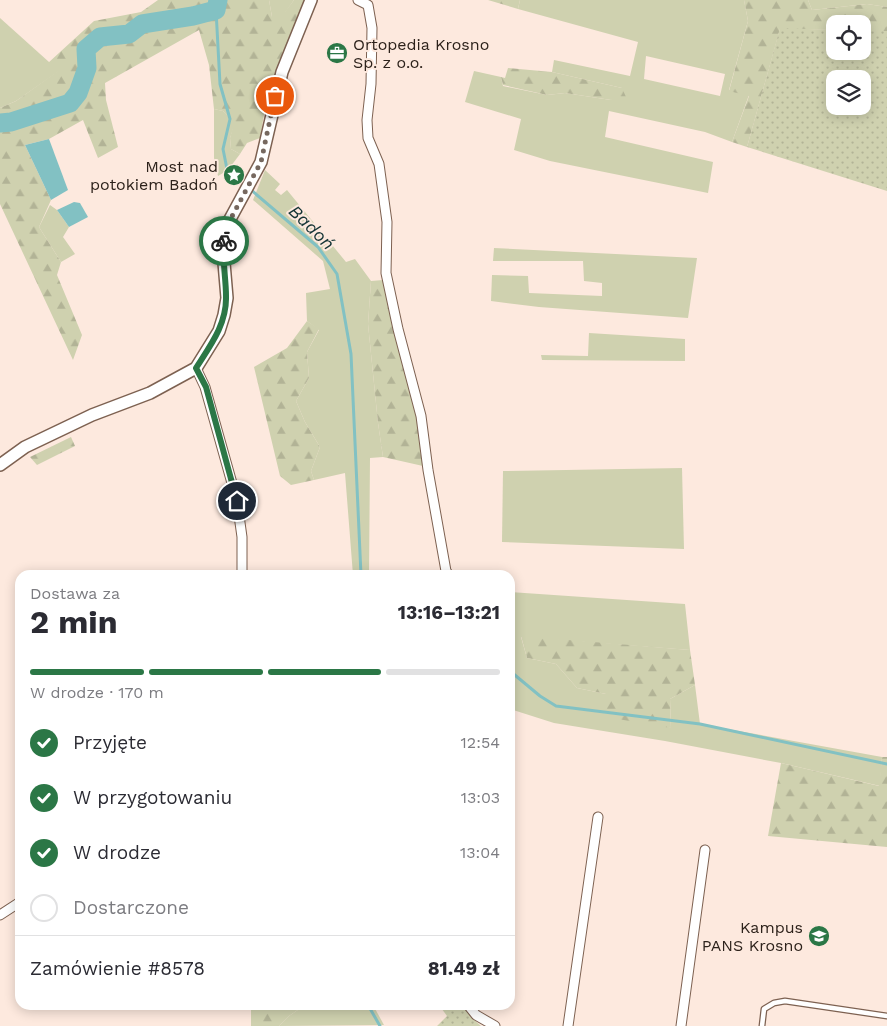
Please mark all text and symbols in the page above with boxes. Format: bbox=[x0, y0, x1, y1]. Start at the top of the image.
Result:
map controls bbox=[826, 15, 871, 115]
button: locate bbox=[826, 15, 871, 60]
place label: Ortopedia Krosno Sp. z o.o. bbox=[353, 35, 489, 72]
office icon: Ortopedia Krosno Sp. z o.o. bbox=[325, 41, 349, 65]
button: layers bbox=[826, 70, 871, 115]
pin bbox=[254, 75, 296, 117]
icon: bag bbox=[261, 82, 289, 110]
place label: Most nad potokiem Badoń bbox=[90, 157, 218, 194]
place icon: Most nad potokiem Badoń bbox=[222, 163, 246, 187]
water label: Badoń bbox=[285, 200, 339, 254]
courier bbox=[199, 216, 249, 266]
icon: bike bbox=[210, 227, 238, 255]
pin bbox=[216, 480, 258, 522]
icon: home bbox=[223, 487, 251, 515]
text: Dostawa za bbox=[30, 584, 120, 603]
text: 13:16–13:21 bbox=[398, 601, 500, 624]
text: 2 min bbox=[30, 603, 118, 641]
text: W drodze · 170 m bbox=[30, 683, 164, 702]
icon: check bbox=[30, 729, 58, 757]
text: Przyjęte bbox=[73, 731, 147, 754]
text: 12:54 bbox=[461, 733, 500, 752]
icon: check bbox=[30, 784, 58, 812]
text: W przygotowaniu bbox=[73, 786, 232, 809]
text: 13:03 bbox=[461, 788, 500, 807]
icon: check bbox=[30, 839, 58, 867]
text: W drodze bbox=[73, 841, 161, 864]
text: 13:04 bbox=[460, 843, 500, 862]
text: Dostarczone bbox=[73, 896, 189, 919]
place label: Kampus PANS Krosno bbox=[702, 918, 803, 955]
school or university icon: Kampus PANS Krosno bbox=[807, 924, 831, 948]
text: Zamówienie #8578 bbox=[30, 957, 205, 980]
text: 81.49 zł bbox=[428, 957, 500, 980]

